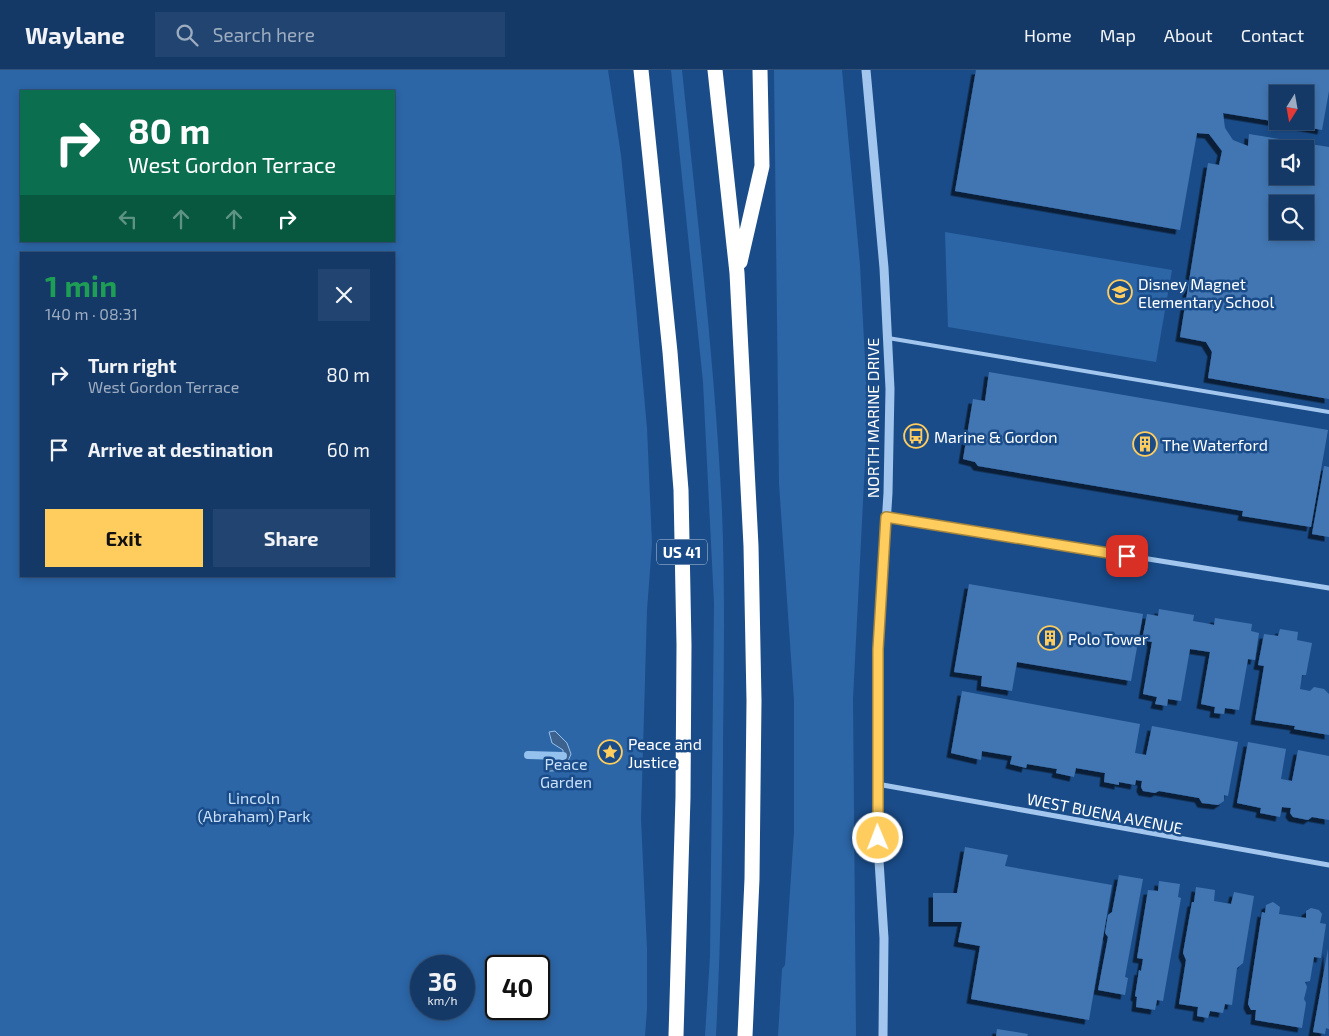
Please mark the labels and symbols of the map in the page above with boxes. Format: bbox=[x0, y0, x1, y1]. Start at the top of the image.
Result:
north arrow bbox=[1269, 85, 1314, 130]
place label: Disney Magnet Elementary School bbox=[1138, 274, 1274, 311]
school or university icon: Disney Magnet Elementary School bbox=[1107, 279, 1133, 305]
street label: NORTH MARINE DRIVE bbox=[863, 338, 882, 498]
bus stop icon: Marine & Gordon bbox=[903, 423, 929, 449]
place label: Marine & Gordon bbox=[934, 427, 1058, 446]
building icon: The Waterford bbox=[1132, 431, 1158, 457]
place label: The Waterford bbox=[1162, 435, 1268, 454]
pin bbox=[1106, 535, 1148, 577]
road number: US 41 bbox=[657, 540, 707, 564]
building icon: Polo Tower bbox=[1037, 625, 1063, 651]
place label: Polo Tower bbox=[1068, 629, 1149, 648]
place label: Peace and Justice bbox=[628, 734, 702, 771]
place icon: Peace and Justice bbox=[597, 739, 623, 765]
park label: Peace Garden bbox=[540, 754, 592, 791]
park label: Lincoln (Abraham) Park bbox=[197, 788, 311, 825]
street label: WEST BUENA AVENUE bbox=[1026, 789, 1184, 837]
position arrow bbox=[851, 811, 903, 863]
speed limit sign: 40 bbox=[485, 955, 550, 1020]

